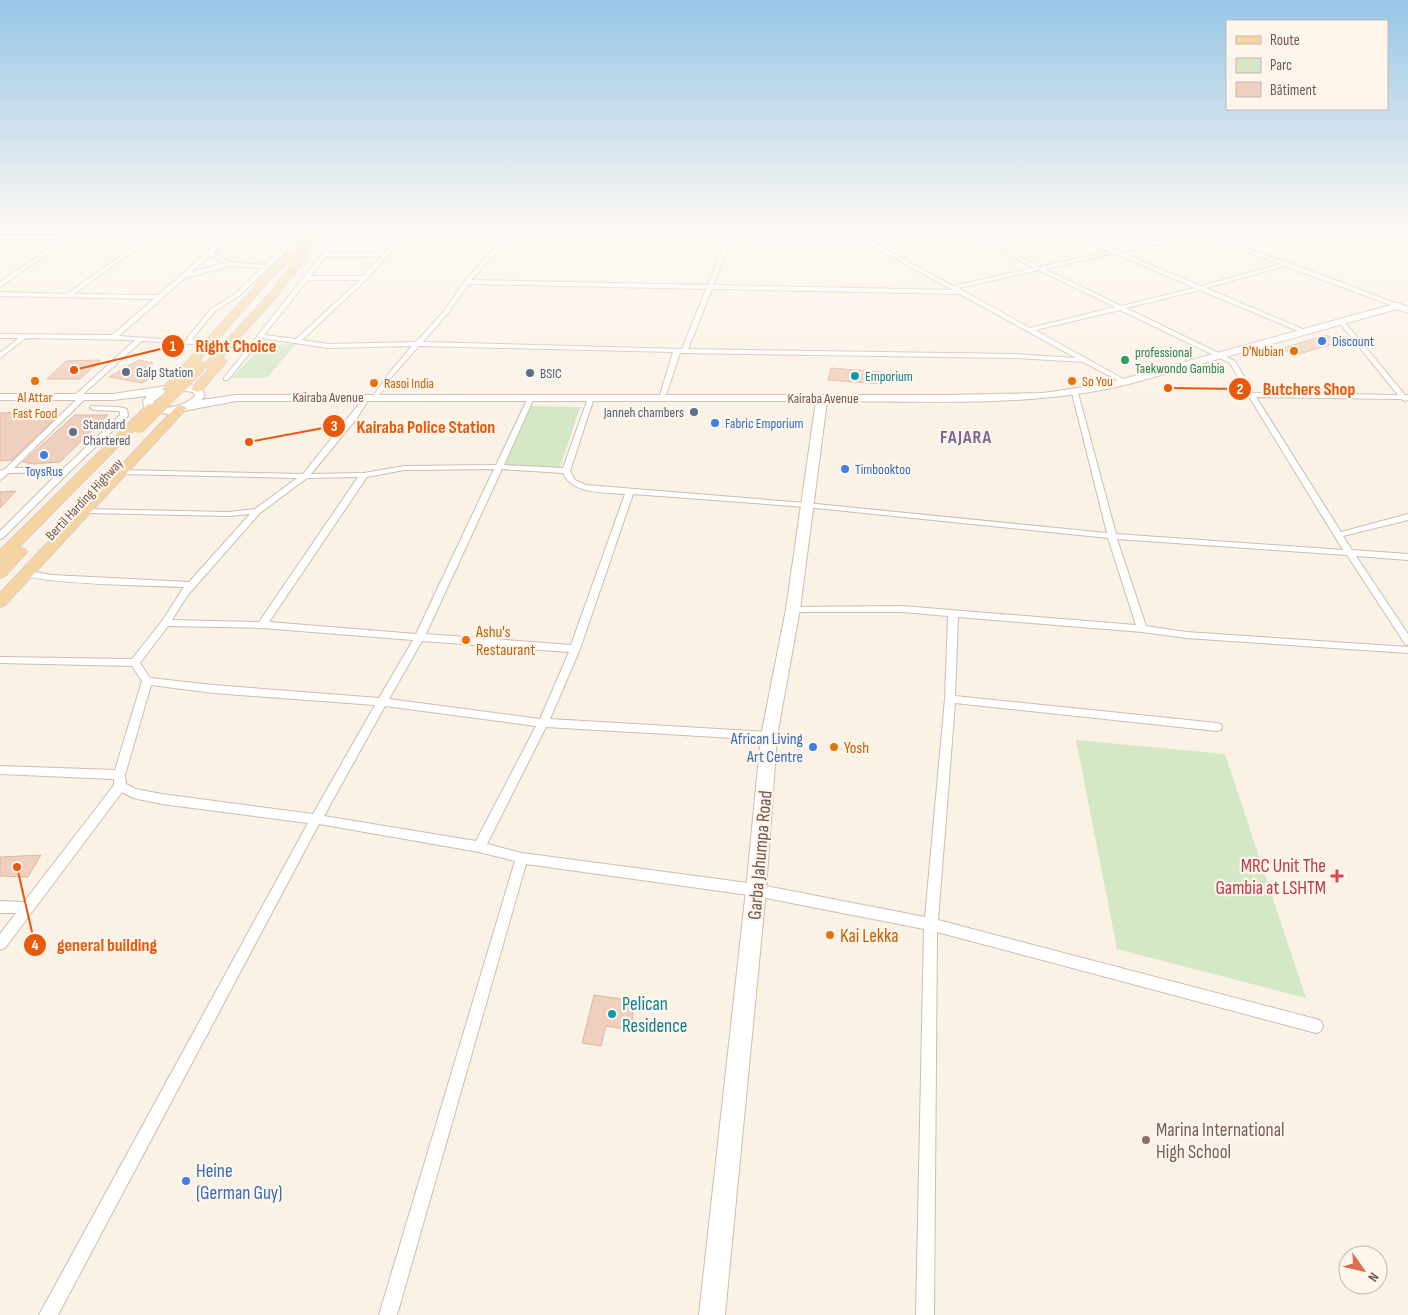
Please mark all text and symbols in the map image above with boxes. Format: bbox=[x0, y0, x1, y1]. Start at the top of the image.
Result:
legend bbox=[1226, 20, 1388, 110]
text: Route bbox=[1270, 31, 1300, 50]
text: Parc bbox=[1270, 56, 1292, 75]
text: Bâtiment bbox=[1270, 81, 1317, 100]
callout: Right Choice bbox=[161, 329, 287, 362]
place label: Discount bbox=[1332, 333, 1374, 350]
marker: Discount bbox=[1316, 335, 1328, 347]
text: Right Choice bbox=[196, 336, 276, 357]
text: 1 bbox=[170, 337, 176, 356]
place label: D'Nubian bbox=[1242, 343, 1284, 360]
place label: professional Taekwondo Gambia bbox=[1135, 344, 1225, 377]
marker: D'Nubian bbox=[1288, 345, 1300, 357]
marker: professional Taekwondo Gambia bbox=[1119, 354, 1131, 366]
place label: Galp Station bbox=[136, 364, 193, 381]
place label: BSIC bbox=[540, 365, 562, 382]
marker: Galp Station bbox=[120, 366, 132, 378]
marker: BSIC bbox=[524, 367, 536, 379]
place label: Emporium bbox=[865, 368, 913, 385]
marker: Emporium bbox=[849, 370, 861, 382]
callout: Butchers Shop bbox=[1228, 372, 1365, 405]
place label: So You bbox=[1082, 373, 1113, 390]
marker: Al Attar Fast Food bbox=[29, 375, 41, 387]
place label: Rasoi India bbox=[384, 375, 434, 392]
marker: So You bbox=[1066, 375, 1078, 387]
marker: Rasoi India bbox=[368, 377, 380, 389]
text: Butchers Shop bbox=[1263, 379, 1355, 400]
text: 2 bbox=[1237, 380, 1243, 399]
place label: Al Attar Fast Food bbox=[13, 389, 57, 422]
street label: Kairaba Avenue bbox=[292, 389, 364, 406]
street label: Kairaba Avenue bbox=[787, 390, 859, 407]
place label: Janneh chambers bbox=[603, 404, 684, 421]
marker: Janneh chambers bbox=[688, 406, 700, 418]
callout: Kairaba Police Station bbox=[321, 410, 505, 443]
place label: Fabric Emporium bbox=[725, 415, 804, 432]
place label: Standard Chartered bbox=[83, 416, 131, 449]
text: 3 bbox=[331, 417, 338, 436]
text: Kairaba Police Station bbox=[357, 417, 495, 438]
marker: Fabric Emporium bbox=[709, 417, 721, 429]
marker: Standard Chartered bbox=[67, 426, 79, 438]
district label: FAJARA bbox=[940, 427, 992, 448]
marker: ToysRus bbox=[38, 449, 50, 461]
street label: Bertil Harding Highway bbox=[42, 454, 127, 544]
place label: Timbooktoo bbox=[855, 461, 911, 478]
place label: ToysRus bbox=[25, 463, 63, 480]
marker: Timbooktoo bbox=[839, 463, 851, 475]
place label: Ashu's Restaurant bbox=[475, 623, 535, 660]
marker: Ashu's Restaurant bbox=[460, 634, 472, 646]
place label: African Living Art Centre bbox=[730, 730, 803, 767]
place label: Yosh bbox=[844, 739, 869, 758]
marker: African Living Art Centre bbox=[807, 741, 819, 753]
marker: Yosh bbox=[828, 741, 840, 753]
street label: Garba Jahumpa Road bbox=[743, 790, 778, 921]
place label: MRC Unit The Gambia at LSHTM bbox=[1215, 855, 1326, 900]
marker: MRC Unit The Gambia at LSHTM bbox=[1330, 869, 1344, 883]
place label: Kai Lekka bbox=[840, 925, 899, 948]
callout: general building bbox=[22, 929, 167, 962]
marker: Kai Lekka bbox=[824, 929, 836, 941]
text: general building bbox=[57, 935, 157, 956]
text: 4 bbox=[32, 936, 39, 955]
place label: Pelican Residence bbox=[622, 993, 687, 1038]
marker: Pelican Residence bbox=[606, 1008, 618, 1020]
place label: Marina International High School bbox=[1156, 1119, 1285, 1164]
marker: Marina International High School bbox=[1140, 1134, 1152, 1146]
place label: Heine (German Guy) bbox=[196, 1160, 282, 1205]
marker: Heine (German Guy) bbox=[180, 1175, 192, 1187]
north arrow bbox=[1338, 1245, 1388, 1295]
text: N bbox=[1364, 1269, 1383, 1285]

